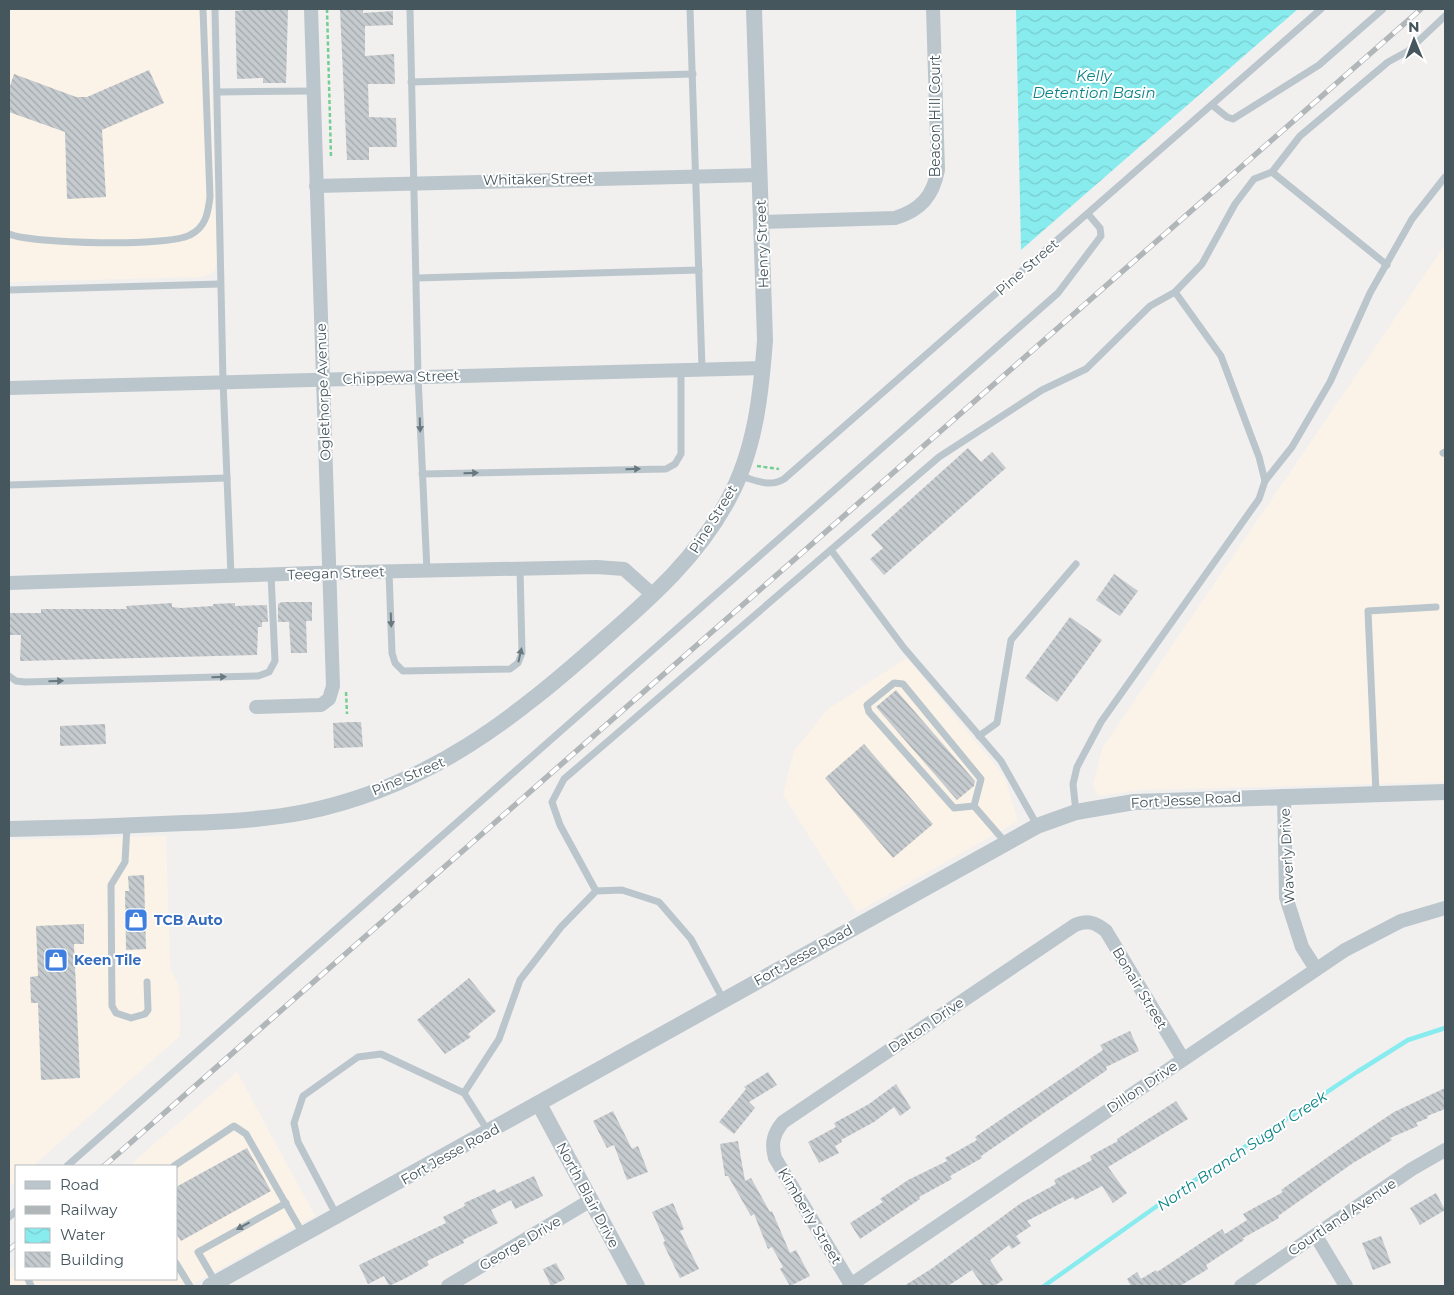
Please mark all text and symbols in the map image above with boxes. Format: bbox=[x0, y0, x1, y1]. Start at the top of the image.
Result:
north arrow bbox=[1389, 15, 1439, 65]
text: N bbox=[1408, 18, 1420, 36]
street label: Beacon Hill Court bbox=[926, 55, 944, 177]
water label: Kelly Detention Basin bbox=[1032, 66, 1156, 102]
street label: Whitaker Street bbox=[483, 169, 594, 189]
street label: Henry Street bbox=[751, 199, 773, 288]
street label: Pine Street bbox=[992, 235, 1062, 299]
street label: Oglethorpe Avenue bbox=[312, 323, 334, 461]
street label: Chippewa Street bbox=[342, 366, 460, 388]
one-way arrow bbox=[417, 417, 425, 433]
one-way arrow bbox=[626, 465, 642, 473]
one-way arrow bbox=[463, 469, 479, 477]
street label: Pine Street bbox=[685, 481, 741, 557]
street label: Teegan Street bbox=[287, 562, 385, 584]
one-way arrow bbox=[387, 613, 395, 629]
one-way arrow bbox=[516, 648, 524, 663]
one-way arrow bbox=[211, 673, 227, 681]
one-way arrow bbox=[48, 677, 64, 685]
street label: Pine Street bbox=[369, 752, 448, 799]
street label: Fort Jesse Road bbox=[1130, 788, 1242, 812]
street label: Waverly Drive bbox=[1276, 808, 1298, 904]
shop icon: TCB Auto bbox=[123, 907, 149, 933]
place label: TCB Auto bbox=[154, 911, 223, 929]
street label: Fort Jesse Road bbox=[750, 920, 856, 990]
street label: Bonair Street bbox=[1108, 944, 1172, 1033]
shop icon: Keen Tile bbox=[43, 947, 69, 973]
place label: Keen Tile bbox=[74, 951, 141, 969]
street label: Dalton Drive bbox=[885, 993, 967, 1057]
street label: Dillon Drive bbox=[1103, 1057, 1181, 1117]
water label: North Branch Sugar Creek bbox=[1153, 1086, 1331, 1215]
street label: Fort Jesse Road bbox=[397, 1119, 503, 1189]
street label: North Blair Drive bbox=[553, 1139, 623, 1251]
legend bbox=[15, 1165, 178, 1280]
street label: Kimberly Street bbox=[774, 1165, 846, 1268]
street label: Courtland Avenue bbox=[1284, 1174, 1400, 1260]
text: Road bbox=[60, 1175, 99, 1194]
text: Railway bbox=[60, 1200, 118, 1219]
street label: George Drive bbox=[476, 1212, 564, 1274]
one-way arrow bbox=[237, 1222, 250, 1231]
text: Water bbox=[60, 1225, 106, 1244]
text: Building bbox=[60, 1250, 124, 1269]

